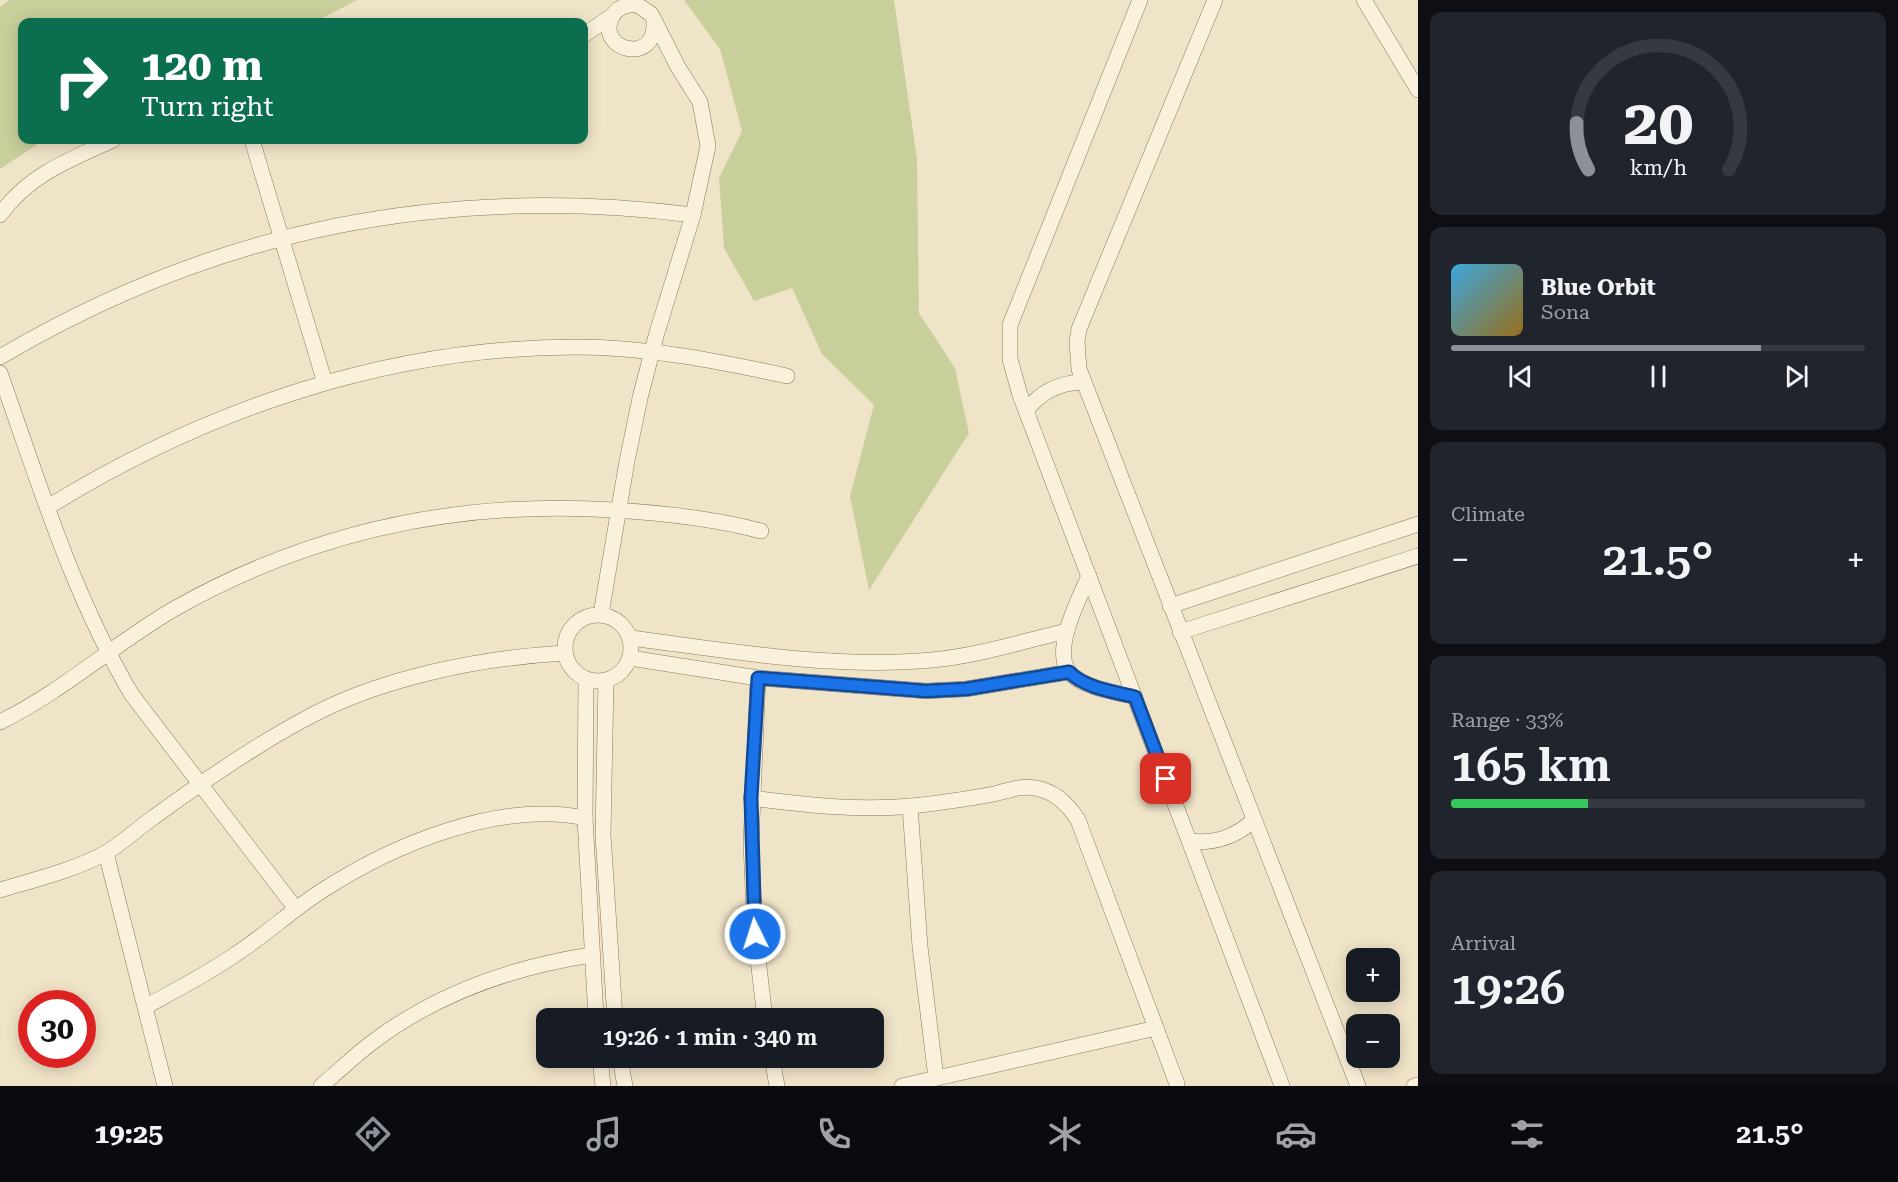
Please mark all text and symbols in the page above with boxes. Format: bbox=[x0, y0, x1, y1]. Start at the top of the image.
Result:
text: 120 m bbox=[141, 41, 263, 90]
icon: right bbox=[42, 42, 120, 120]
text: 20 bbox=[1623, 87, 1693, 160]
text: Turn right bbox=[141, 91, 274, 123]
text: km/h bbox=[1629, 156, 1687, 181]
text: Blue Orbit bbox=[1541, 275, 1656, 300]
text: Sona bbox=[1541, 300, 1590, 324]
icon: previous bbox=[1504, 360, 1537, 393]
icon: pause bbox=[1642, 360, 1675, 393]
icon: next bbox=[1780, 360, 1813, 393]
text: Climate bbox=[1451, 502, 1525, 526]
text: 21.5° bbox=[1602, 533, 1714, 586]
text: − bbox=[1451, 540, 1469, 579]
text: + bbox=[1847, 540, 1865, 579]
text: Range · 33% bbox=[1451, 708, 1563, 732]
text: 165 km bbox=[1451, 739, 1611, 792]
pin bbox=[1140, 753, 1191, 804]
icon: arrive bbox=[1149, 762, 1182, 795]
position arrow bbox=[723, 902, 787, 966]
text: Arrival bbox=[1451, 931, 1516, 955]
map controls bbox=[1346, 948, 1400, 1068]
button: + bbox=[1346, 948, 1400, 1002]
text: 19:26 bbox=[1451, 962, 1565, 1015]
speed limit sign: 30 bbox=[18, 990, 96, 1068]
button: − bbox=[1346, 1014, 1400, 1068]
text: 19:26 · 1 min · 340 m bbox=[603, 1025, 817, 1050]
icon: directions bbox=[352, 1113, 394, 1155]
icon: music bbox=[583, 1113, 625, 1155]
icon: phone bbox=[813, 1113, 855, 1155]
icon: climate bbox=[1044, 1113, 1086, 1155]
icon: car bbox=[1275, 1113, 1317, 1155]
icon: filters bbox=[1506, 1113, 1548, 1155]
text: 19:25 bbox=[94, 1118, 163, 1150]
text: 21.5° bbox=[1736, 1118, 1804, 1150]

